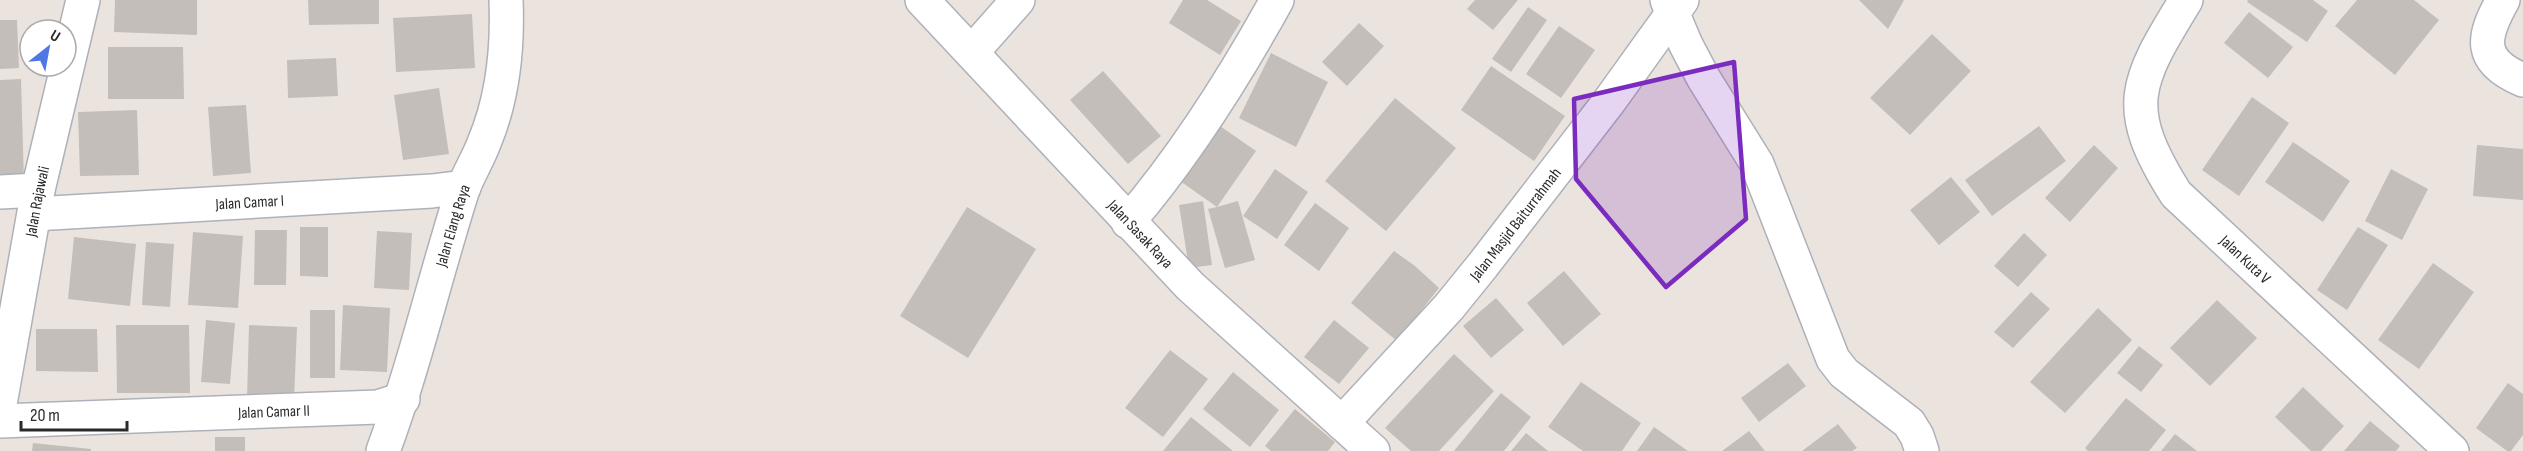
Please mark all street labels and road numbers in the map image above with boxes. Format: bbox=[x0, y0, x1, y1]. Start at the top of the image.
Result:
street label: Jalan Rajawali bbox=[22, 164, 54, 239]
street label: Jalan Masjid Baiturrahmah bbox=[1466, 164, 1566, 286]
street label: Jalan Elang Raya bbox=[432, 182, 475, 270]
street label: Jalan Camar I bbox=[214, 192, 284, 215]
street label: Jalan Sasak Raya bbox=[1102, 196, 1176, 273]
street label: Jalan Kuta V bbox=[2215, 231, 2275, 289]
street label: Jalan Camar II bbox=[237, 402, 310, 423]

